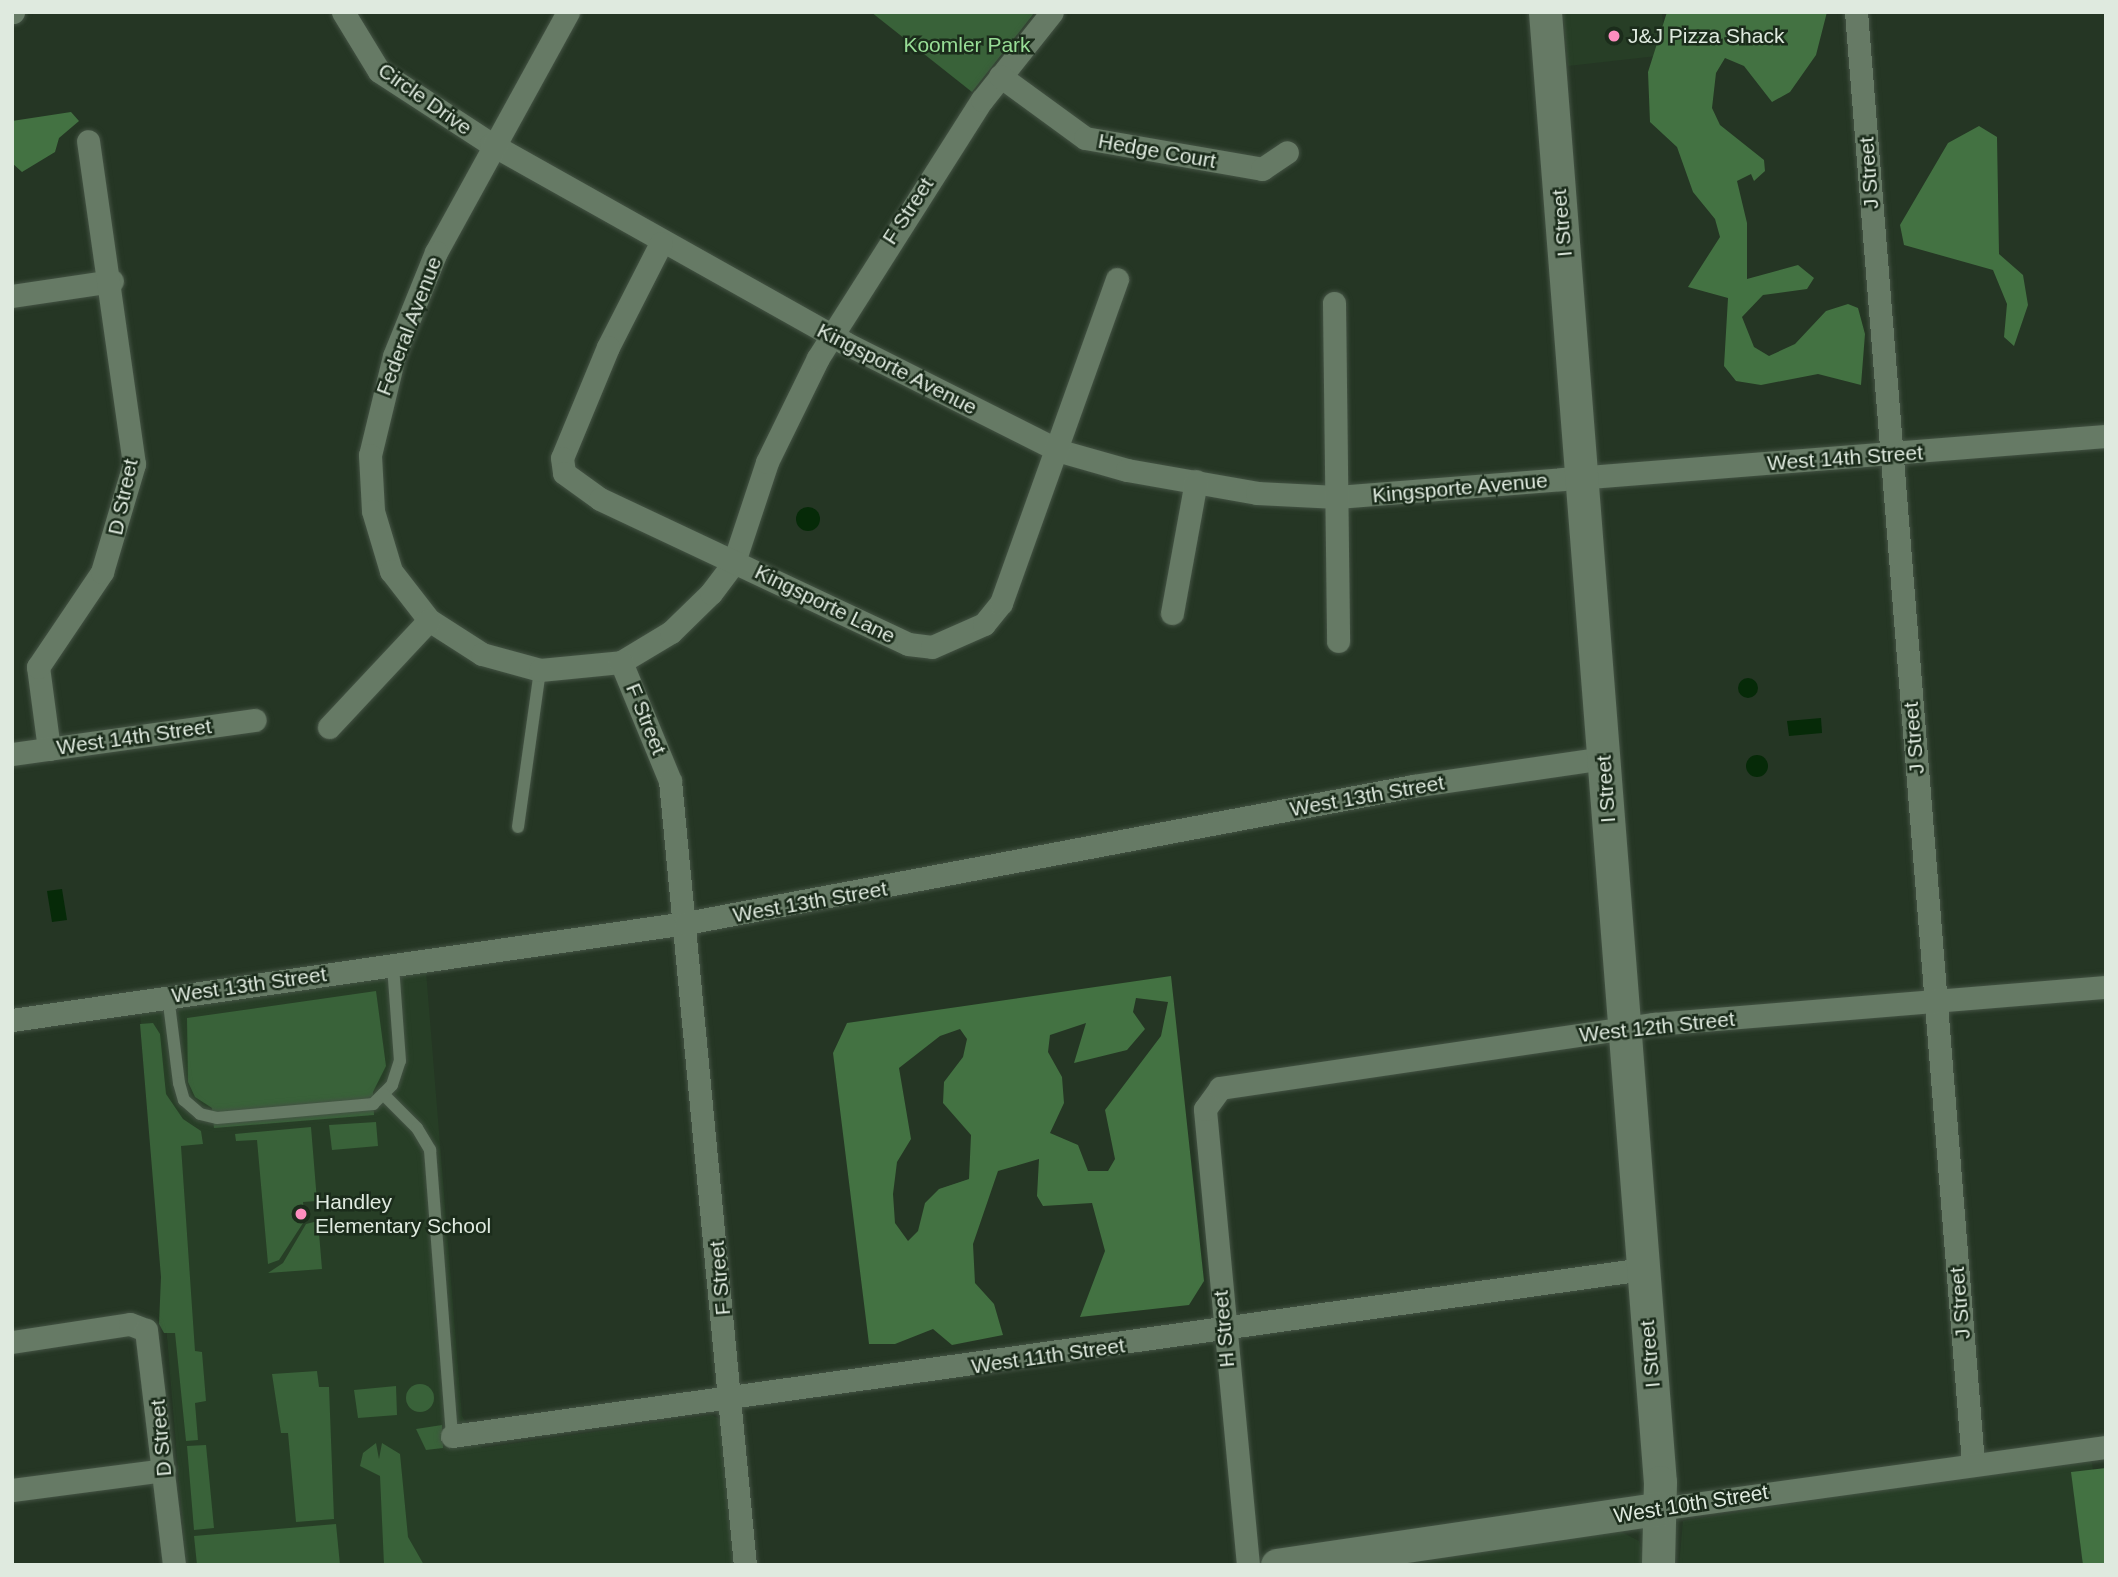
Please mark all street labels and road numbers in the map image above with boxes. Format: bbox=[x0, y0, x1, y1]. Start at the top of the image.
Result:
street label: Circle Drive bbox=[373, 58, 477, 140]
street label: Hedge Court bbox=[1096, 128, 1218, 174]
street label: J Street bbox=[1854, 136, 1884, 210]
street label: F Street bbox=[877, 173, 939, 249]
street label: I Street bbox=[1546, 188, 1578, 258]
street label: Federal Avenue bbox=[371, 252, 447, 400]
street label: Kingsporte Avenue bbox=[812, 318, 982, 420]
street label: West 14th Street bbox=[1766, 440, 1924, 476]
street label: D Street bbox=[103, 457, 143, 537]
street label: Kingsporte Avenue bbox=[1371, 468, 1549, 508]
street label: Kingsporte Lane bbox=[751, 559, 899, 649]
street label: F Street bbox=[620, 680, 672, 758]
street label: J Street bbox=[1898, 701, 1930, 775]
street label: West 14th Street bbox=[55, 714, 213, 760]
street label: I Street bbox=[1591, 754, 1621, 824]
street label: West 13th Street bbox=[1288, 770, 1446, 822]
street label: West 13th Street bbox=[731, 876, 889, 928]
street label: West 13th Street bbox=[170, 962, 328, 1008]
street label: West 12th Street bbox=[1578, 1006, 1736, 1048]
street label: F Street bbox=[704, 1240, 736, 1316]
street label: J Street bbox=[1944, 1266, 1976, 1340]
street label: H Street bbox=[1208, 1290, 1240, 1368]
street label: I Street bbox=[1634, 1319, 1666, 1389]
street label: West 11th Street bbox=[970, 1333, 1126, 1379]
street label: D Street bbox=[145, 1399, 177, 1477]
street label: West 10th Street bbox=[1612, 1479, 1770, 1529]

